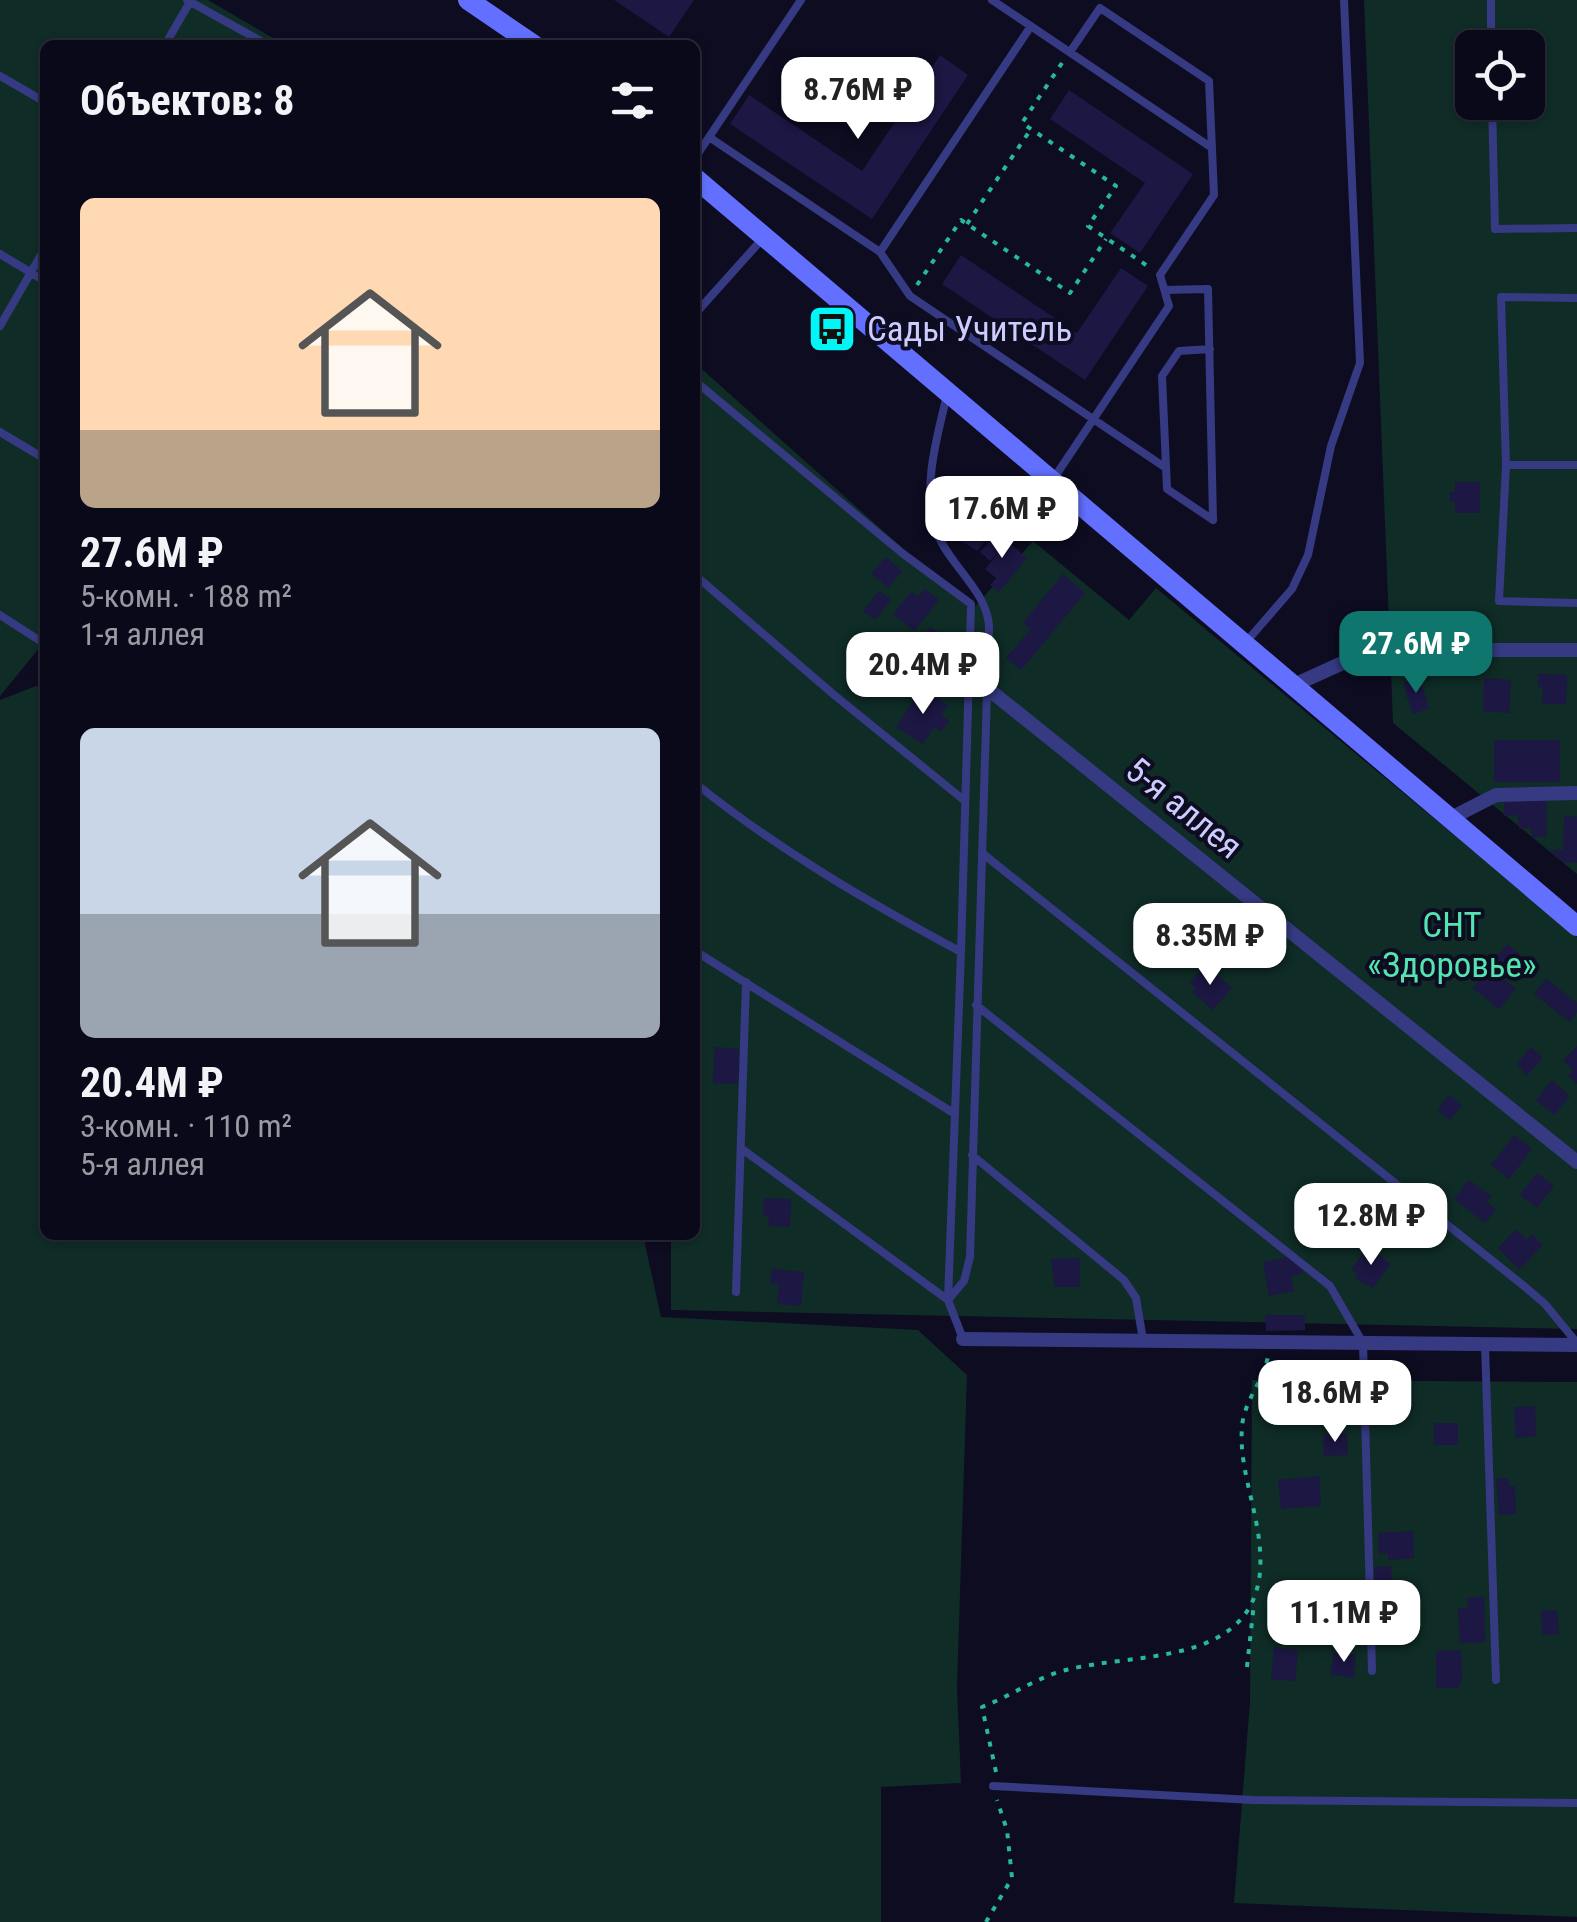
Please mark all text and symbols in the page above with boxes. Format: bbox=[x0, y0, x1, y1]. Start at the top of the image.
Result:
map controls bbox=[1455, 30, 1545, 120]
button: locate bbox=[1455, 30, 1545, 120]
pin: 8.76M ₽ bbox=[766, 57, 950, 142]
text: 8.76M ₽ bbox=[803, 70, 913, 108]
icon: filters bbox=[605, 73, 660, 128]
text: Объектов: 8 bbox=[80, 76, 294, 125]
icon: home bbox=[280, 263, 460, 443]
bus stop icon: Сады Учитель bbox=[806, 303, 858, 355]
place label: Сады Учитель bbox=[867, 309, 1072, 350]
pin: 17.6M ₽ bbox=[910, 476, 1094, 561]
text: 17.6M ₽ bbox=[947, 489, 1057, 527]
text: 27.6M ₽ bbox=[80, 528, 224, 577]
text: 5-комн. · 188 m² bbox=[80, 577, 292, 615]
pin: 27.6M ₽ bbox=[1324, 611, 1508, 696]
text: 1-я аллея bbox=[80, 615, 205, 653]
text: 27.6M ₽ bbox=[1361, 624, 1471, 662]
pin: 20.4M ₽ bbox=[831, 632, 1015, 717]
text: 20.4M ₽ bbox=[868, 645, 978, 683]
street label: 5-я аллея bbox=[1118, 749, 1250, 867]
icon: home bbox=[280, 793, 460, 973]
pin: 8.35M ₽ bbox=[1118, 903, 1302, 988]
park label: СНТ «Здоровье» bbox=[1367, 905, 1537, 986]
text: 8.35M ₽ bbox=[1155, 916, 1265, 954]
text: 20.4M ₽ bbox=[80, 1058, 224, 1107]
text: 3-комн. · 110 m² bbox=[80, 1107, 292, 1145]
text: 5-я аллея bbox=[80, 1145, 205, 1183]
pin: 12.8M ₽ bbox=[1279, 1183, 1463, 1268]
text: 12.8M ₽ bbox=[1316, 1196, 1426, 1234]
pin: 18.6M ₽ bbox=[1243, 1360, 1427, 1445]
text: 18.6M ₽ bbox=[1280, 1373, 1390, 1411]
pin: 11.1M ₽ bbox=[1252, 1580, 1436, 1665]
text: 11.1M ₽ bbox=[1289, 1593, 1399, 1631]

